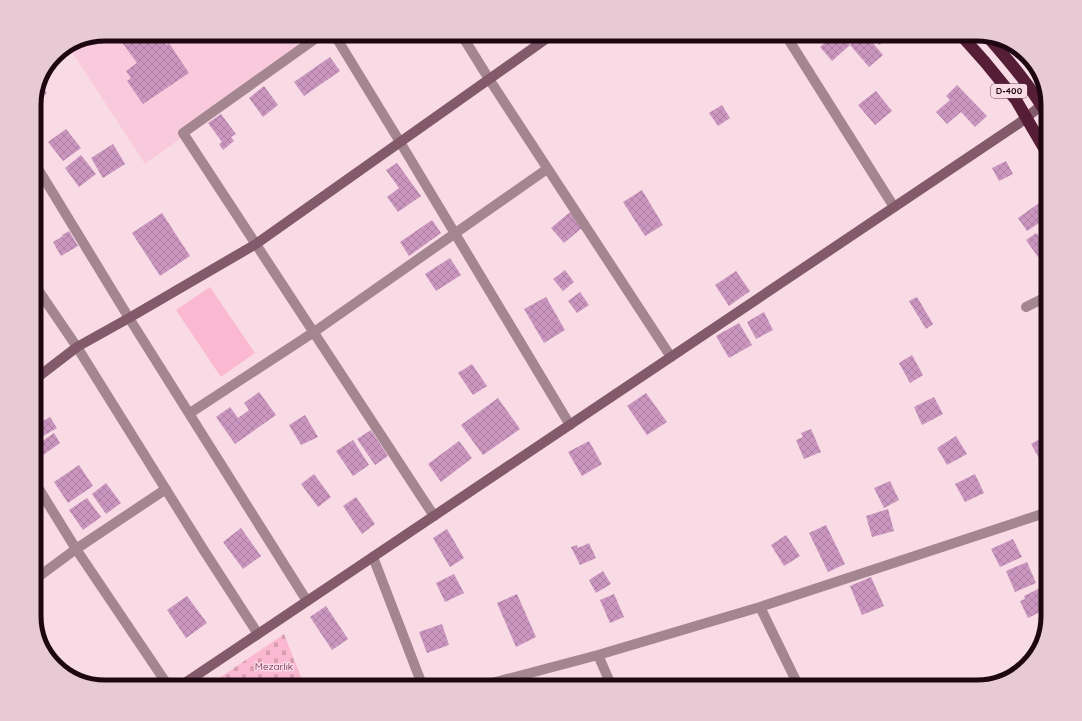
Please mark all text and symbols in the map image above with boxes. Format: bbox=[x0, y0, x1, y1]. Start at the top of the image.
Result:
road number: D-400 bbox=[991, 84, 1027, 98]
park label: Mezarlık bbox=[255, 660, 293, 673]

